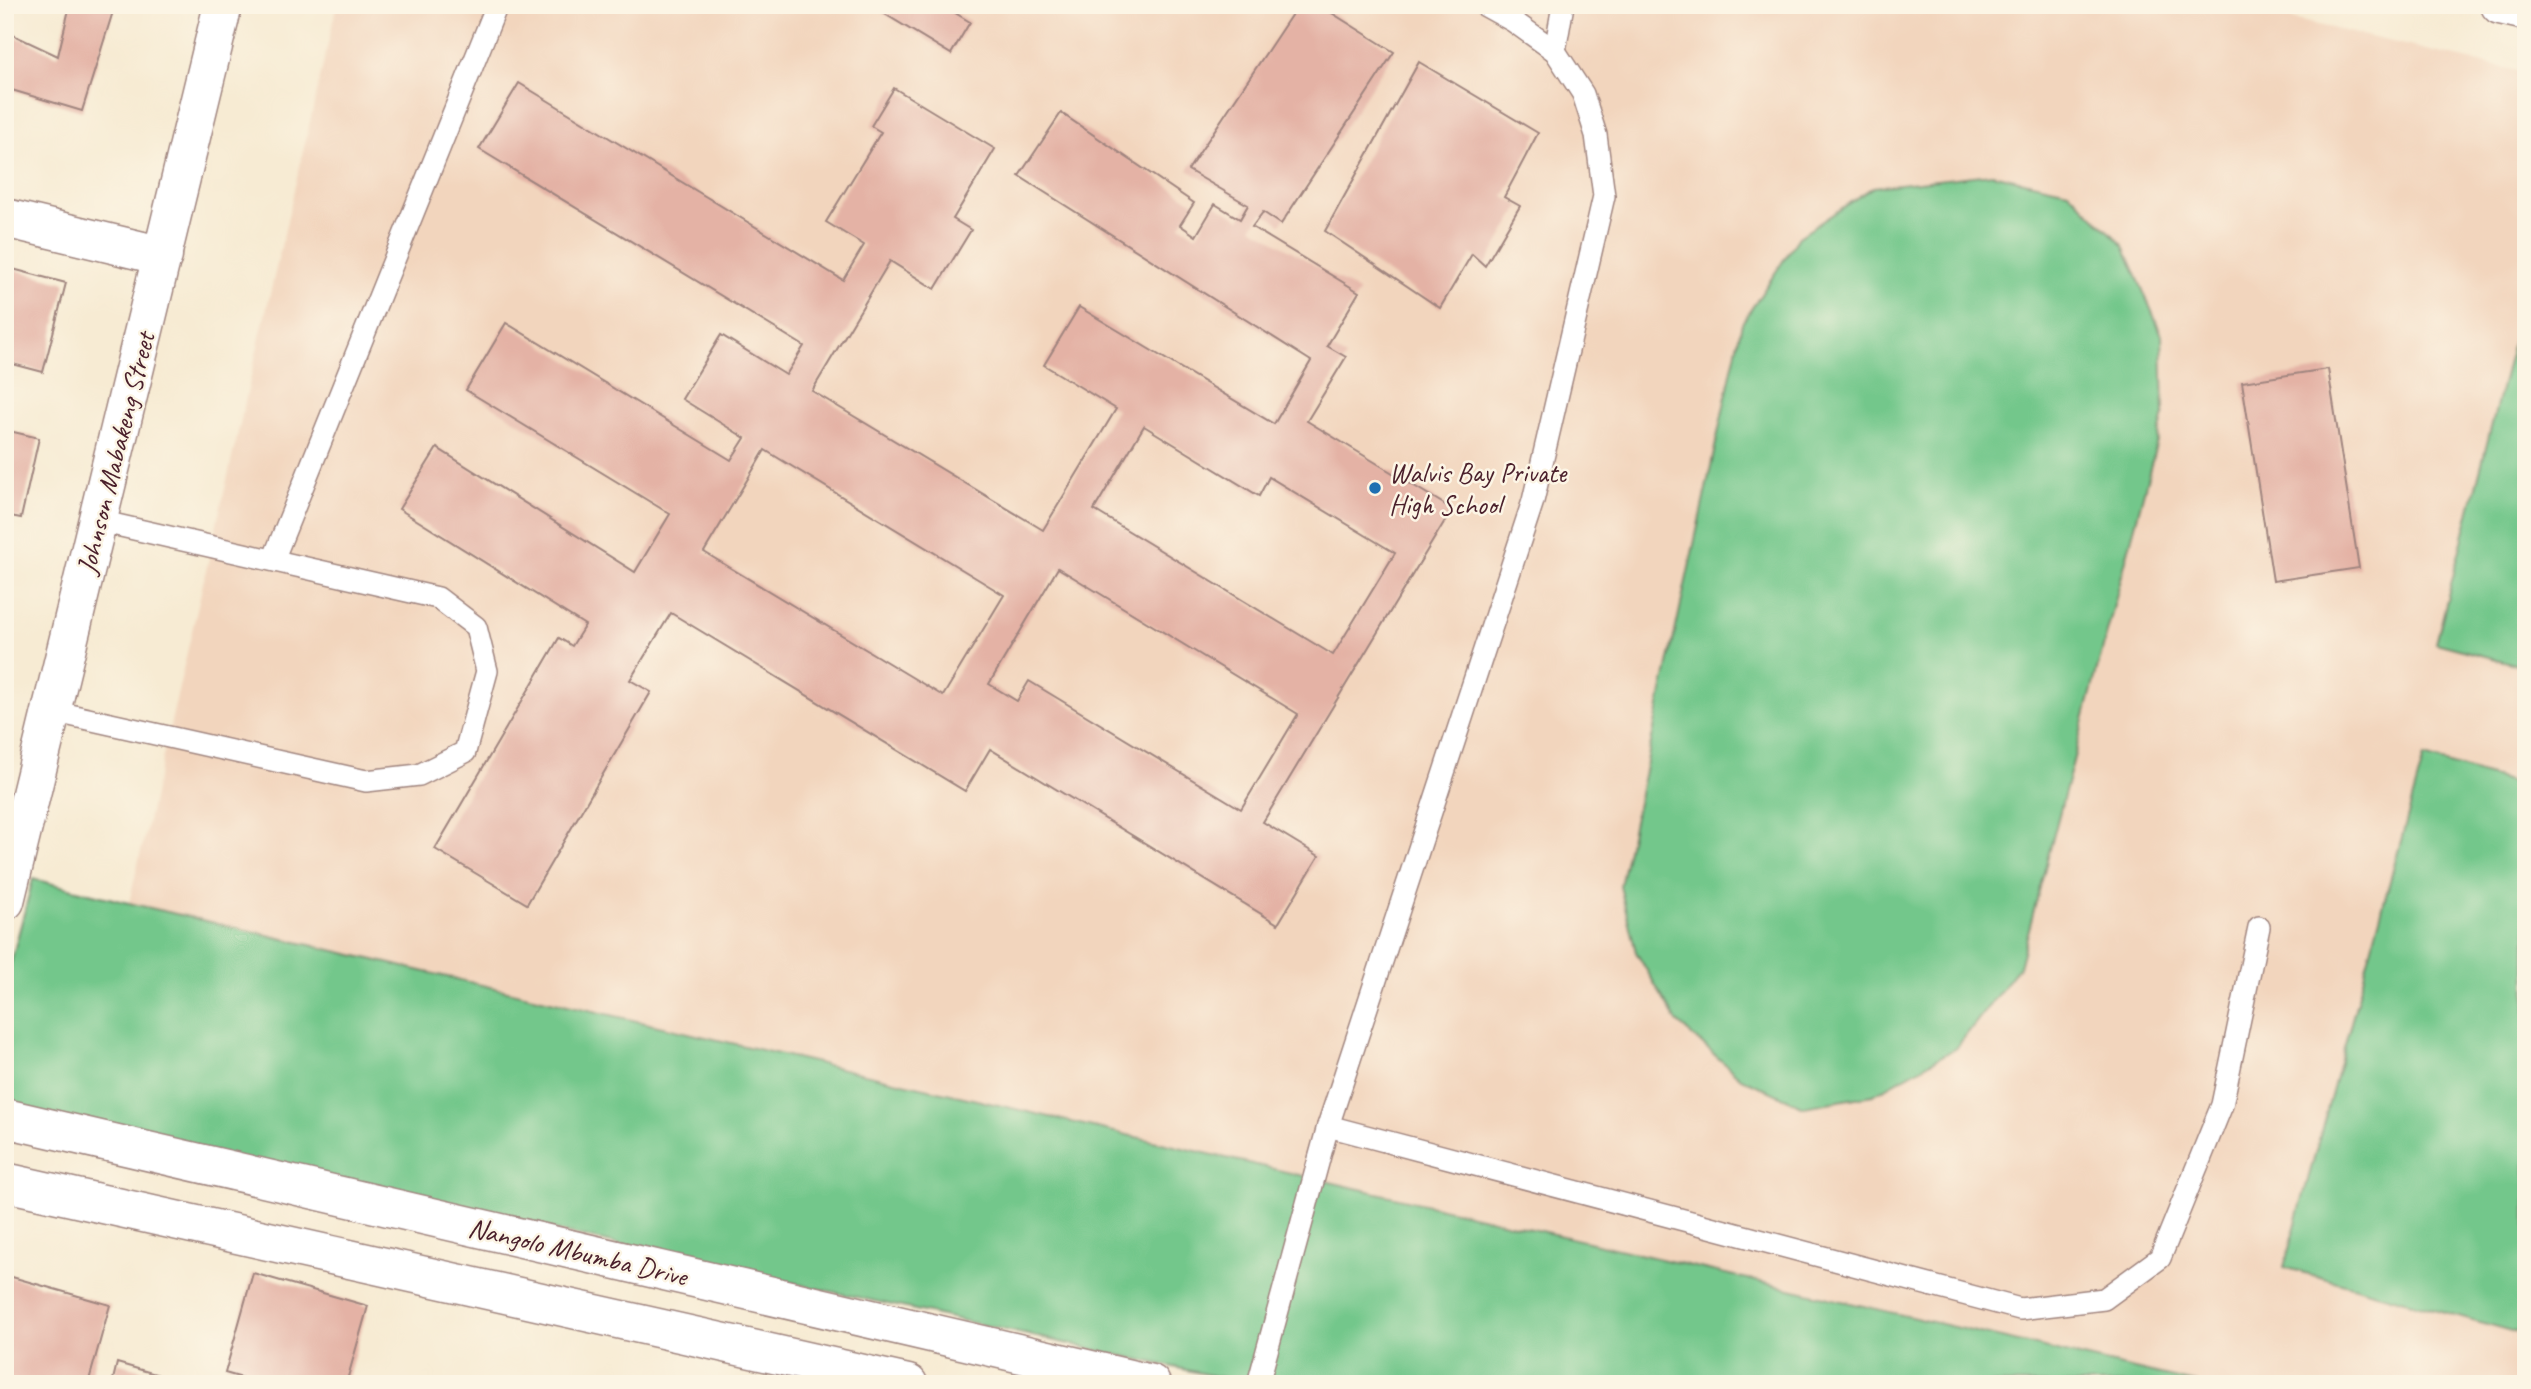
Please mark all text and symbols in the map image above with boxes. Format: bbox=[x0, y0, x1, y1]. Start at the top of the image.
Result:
street label: Johnson Mabakeng Street bbox=[68, 326, 163, 579]
place label: Walvis Bay Private High School bbox=[1389, 455, 1568, 522]
marker: Walvis Bay Private High School bbox=[1367, 480, 1383, 496]
street label: Nangolo Mbumba Drive bbox=[465, 1209, 692, 1294]

